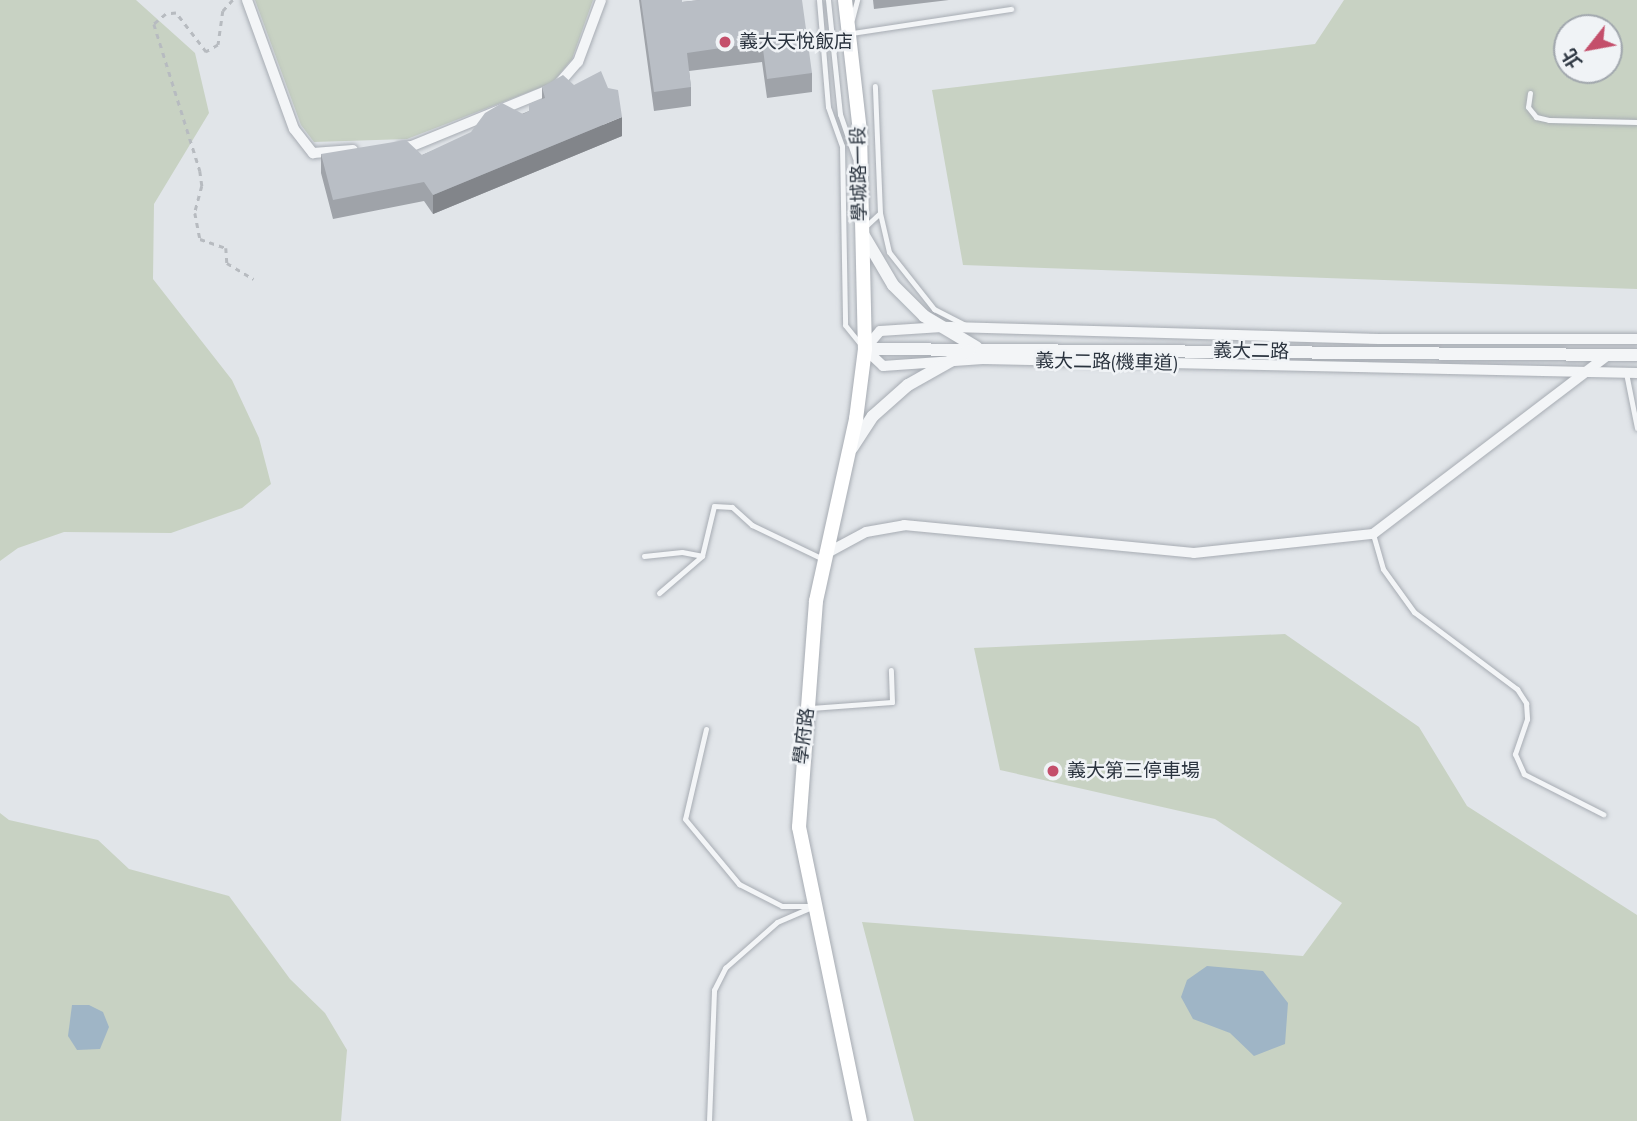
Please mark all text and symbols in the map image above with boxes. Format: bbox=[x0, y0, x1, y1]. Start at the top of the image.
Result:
north arrow bbox=[1553, 14, 1623, 84]
place label: 義大天悅飯店 bbox=[739, 31, 853, 53]
marker: 義大天悅飯店 bbox=[717, 34, 733, 50]
text: 北 bbox=[1557, 44, 1587, 73]
street label: 學城路一段 bbox=[847, 126, 871, 222]
street label: 義大二路 bbox=[1213, 339, 1289, 363]
street label: 義大二路(機車道) bbox=[1035, 349, 1177, 375]
street label: 學府路 bbox=[789, 706, 819, 766]
place label: 義大第三停車場 bbox=[1067, 760, 1200, 782]
marker: 義大第三停車場 bbox=[1045, 763, 1061, 779]

